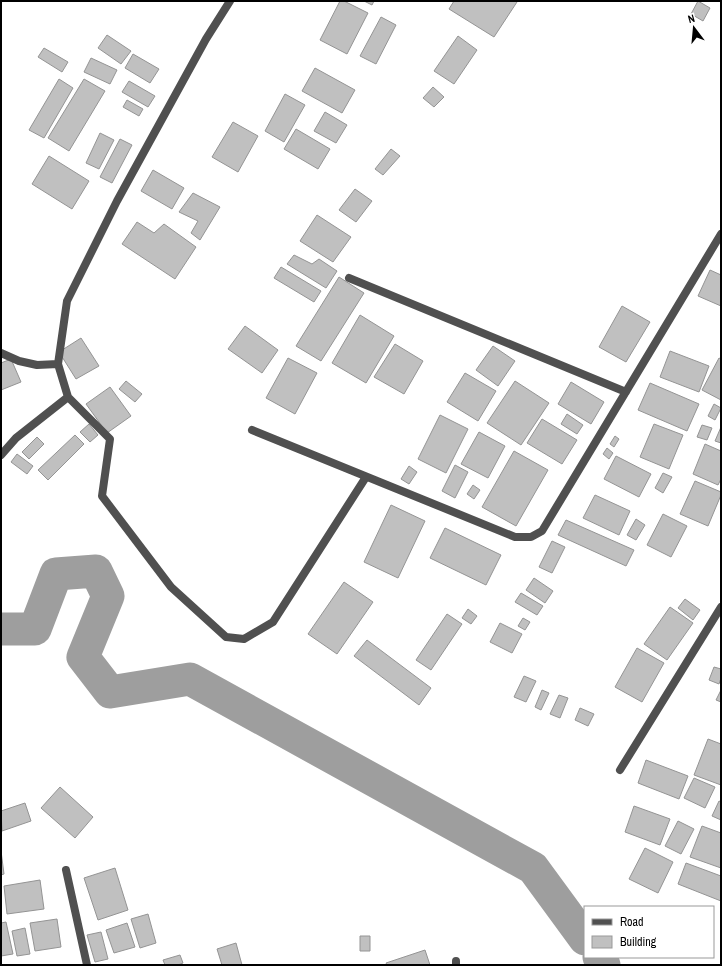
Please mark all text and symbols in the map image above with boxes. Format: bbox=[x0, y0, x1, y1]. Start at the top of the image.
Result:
north arrow bbox=[674, 8, 714, 48]
text: N bbox=[686, 11, 696, 26]
legend bbox=[584, 906, 714, 958]
text: Road bbox=[620, 914, 644, 930]
text: Building bbox=[620, 934, 657, 950]

